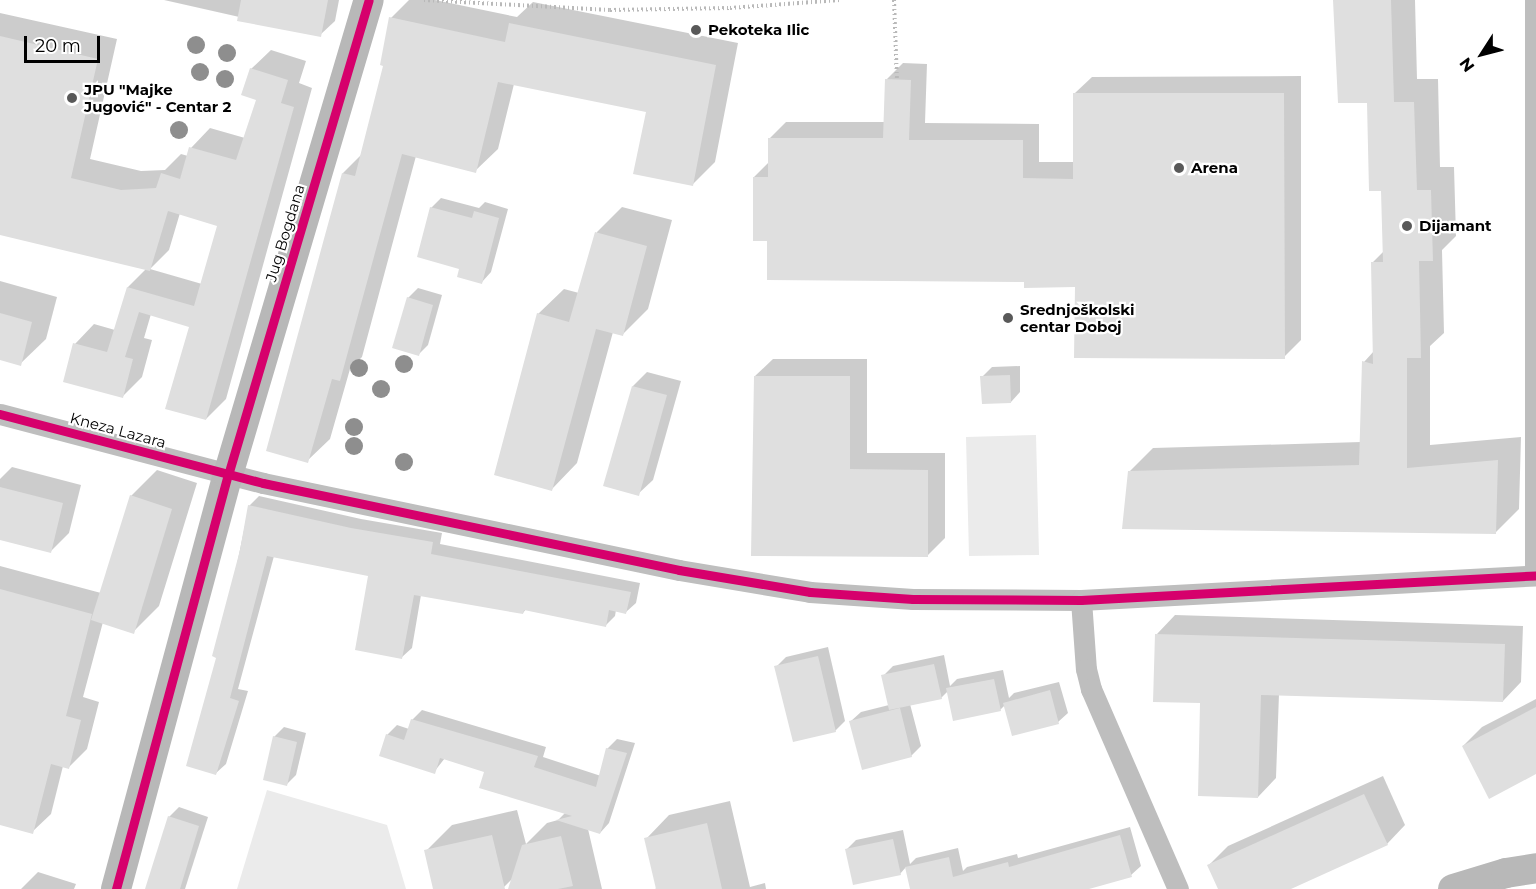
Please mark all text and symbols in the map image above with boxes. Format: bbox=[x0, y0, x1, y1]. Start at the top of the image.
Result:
place label: Pekoteka Ilic bbox=[708, 21, 809, 39]
marker: Pekoteka Ilic bbox=[689, 23, 703, 37]
scale bar bbox=[27, 24, 104, 62]
north arrow bbox=[1452, 24, 1512, 84]
text: 20 m bbox=[35, 35, 81, 57]
text: N bbox=[1456, 54, 1479, 76]
place label: JPU "Majke Jugović" - Centar 2 bbox=[84, 80, 231, 115]
marker: JPU "Majke Jugović" - Centar 2 bbox=[65, 91, 79, 105]
place label: Arena bbox=[1191, 159, 1238, 177]
marker: Arena bbox=[1172, 161, 1186, 175]
street label: Jug Bogdana bbox=[262, 182, 308, 284]
place label: Dijamant bbox=[1419, 217, 1492, 235]
marker: Dijamant bbox=[1400, 219, 1414, 233]
place label: Srednjoškolski centar Doboj bbox=[1020, 300, 1135, 335]
marker: Srednjoškolski centar Doboj bbox=[1001, 311, 1015, 325]
street label: Kneza Lazara bbox=[68, 409, 168, 451]

